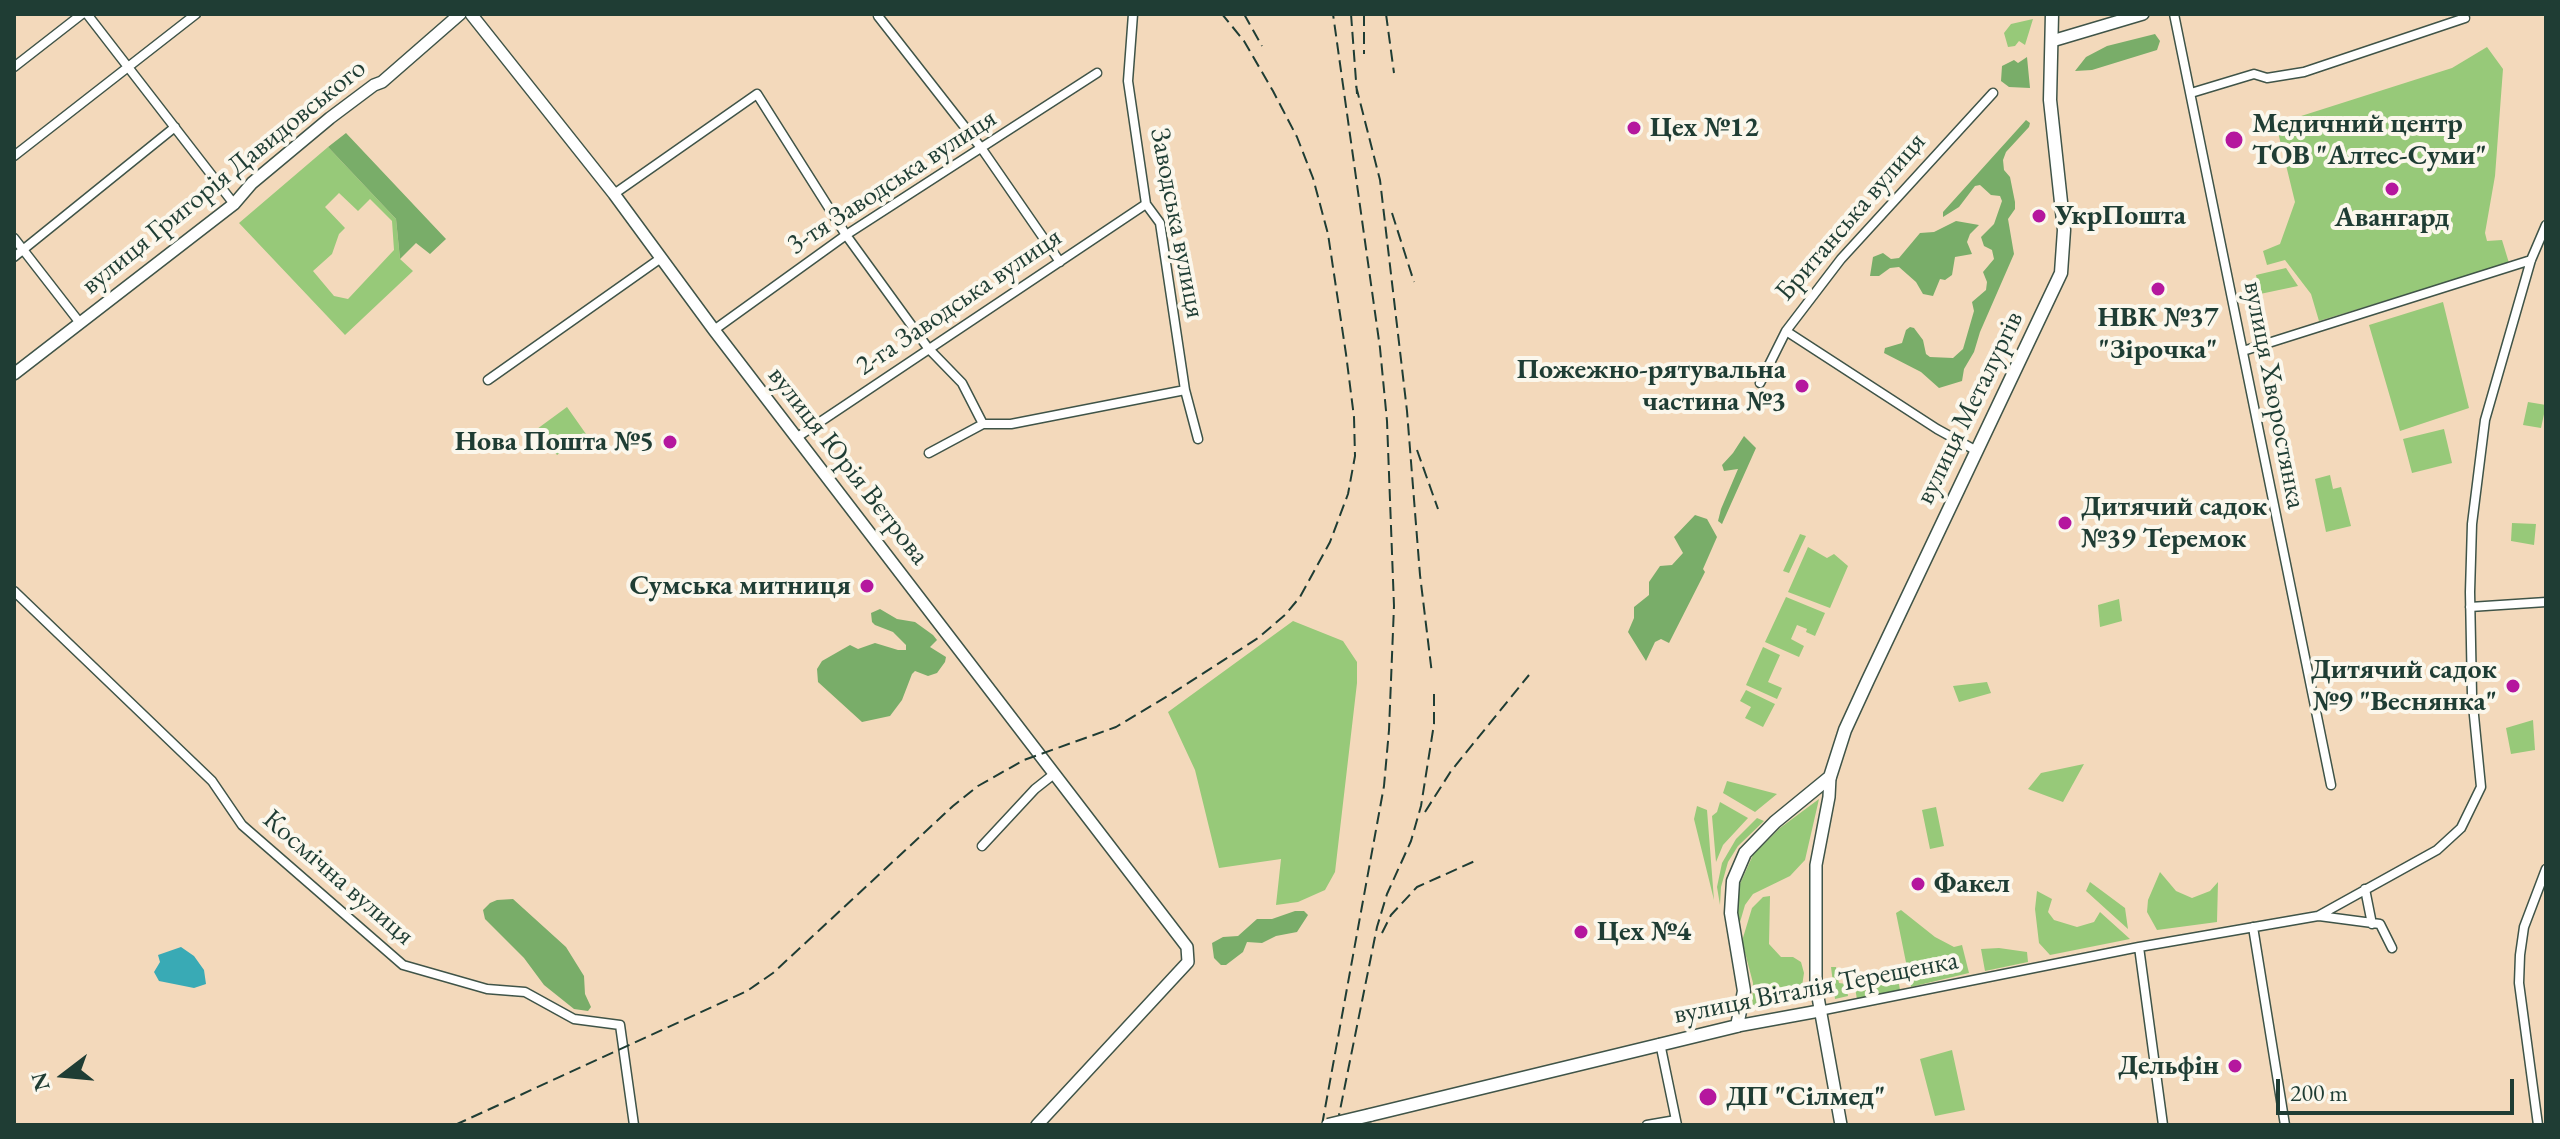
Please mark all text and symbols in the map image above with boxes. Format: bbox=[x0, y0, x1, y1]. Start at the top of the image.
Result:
street label: вулиця Григорія Давидовського bbox=[75, 52, 373, 302]
street label: 3-тя Заводська вулиця bbox=[781, 102, 1003, 262]
place label: Медичний центр ТОВ "Алтес-Суми" bbox=[2252, 107, 2487, 173]
place label: Цех №12 bbox=[1650, 111, 1759, 145]
marker: Цех №12 bbox=[1625, 119, 1643, 137]
street label: Заводська вулиця bbox=[1142, 125, 1212, 321]
street label: Британська вулиця bbox=[1769, 126, 1933, 308]
marker: Медичний центр ТОВ "Алтес-Суми" bbox=[2223, 129, 2245, 151]
marker: Авангард bbox=[2383, 180, 2401, 198]
place label: УкрПошта bbox=[2055, 199, 2186, 233]
place label: Авангард bbox=[2335, 201, 2449, 235]
marker: УкрПошта bbox=[2030, 207, 2048, 225]
street label: 2-га Заводська вулиця bbox=[850, 221, 1068, 383]
street label: вулиця Хворостянка bbox=[2235, 278, 2313, 512]
marker: НВК №37 "Зірочка" bbox=[2149, 280, 2167, 298]
place label: НВК №37 "Зірочка" bbox=[2097, 301, 2219, 367]
street label: вулиця Металургів bbox=[1909, 306, 2031, 510]
place label: Пожежно-рятувальна частина №3 bbox=[1517, 353, 1786, 419]
street label: вулиця Юрія Вєтрова bbox=[760, 360, 936, 572]
marker: Пожежно-рятувальна частина №3 bbox=[1793, 377, 1811, 395]
place label: Нова Пошта №5 bbox=[455, 425, 654, 459]
marker: Нова Пошта №5 bbox=[661, 433, 679, 451]
place label: Дитячий садок №39 Теремок bbox=[2081, 490, 2267, 556]
marker: Дитячий садок №39 Теремок bbox=[2056, 514, 2074, 532]
place label: Сумська митниця bbox=[630, 569, 851, 603]
marker: Сумська митниця bbox=[858, 577, 876, 595]
place label: Дитячий садок №9 "Веснянка" bbox=[2311, 653, 2497, 719]
marker: Дитячий садок №9 "Веснянка" bbox=[2504, 677, 2522, 695]
street label: Космічна вулиця bbox=[255, 803, 421, 953]
place label: Факел bbox=[1934, 867, 2010, 901]
marker: Факел bbox=[1909, 875, 1927, 893]
place label: Цех №4 bbox=[1597, 915, 1691, 949]
marker: Цех №4 bbox=[1572, 923, 1590, 941]
street label: вулиця Віталія Терещенка bbox=[1671, 944, 1961, 1032]
north arrow bbox=[24, 1035, 104, 1115]
place label: Дельфін bbox=[2118, 1049, 2219, 1083]
marker: Дельфін bbox=[2226, 1057, 2244, 1075]
scale bar bbox=[2280, 1063, 2518, 1113]
text: N bbox=[24, 1069, 57, 1094]
text: 200 m bbox=[2290, 1077, 2348, 1108]
place label: ДП "Сілмед" bbox=[1726, 1080, 1885, 1114]
marker: ДП "Сілмед" bbox=[1697, 1086, 1719, 1108]

